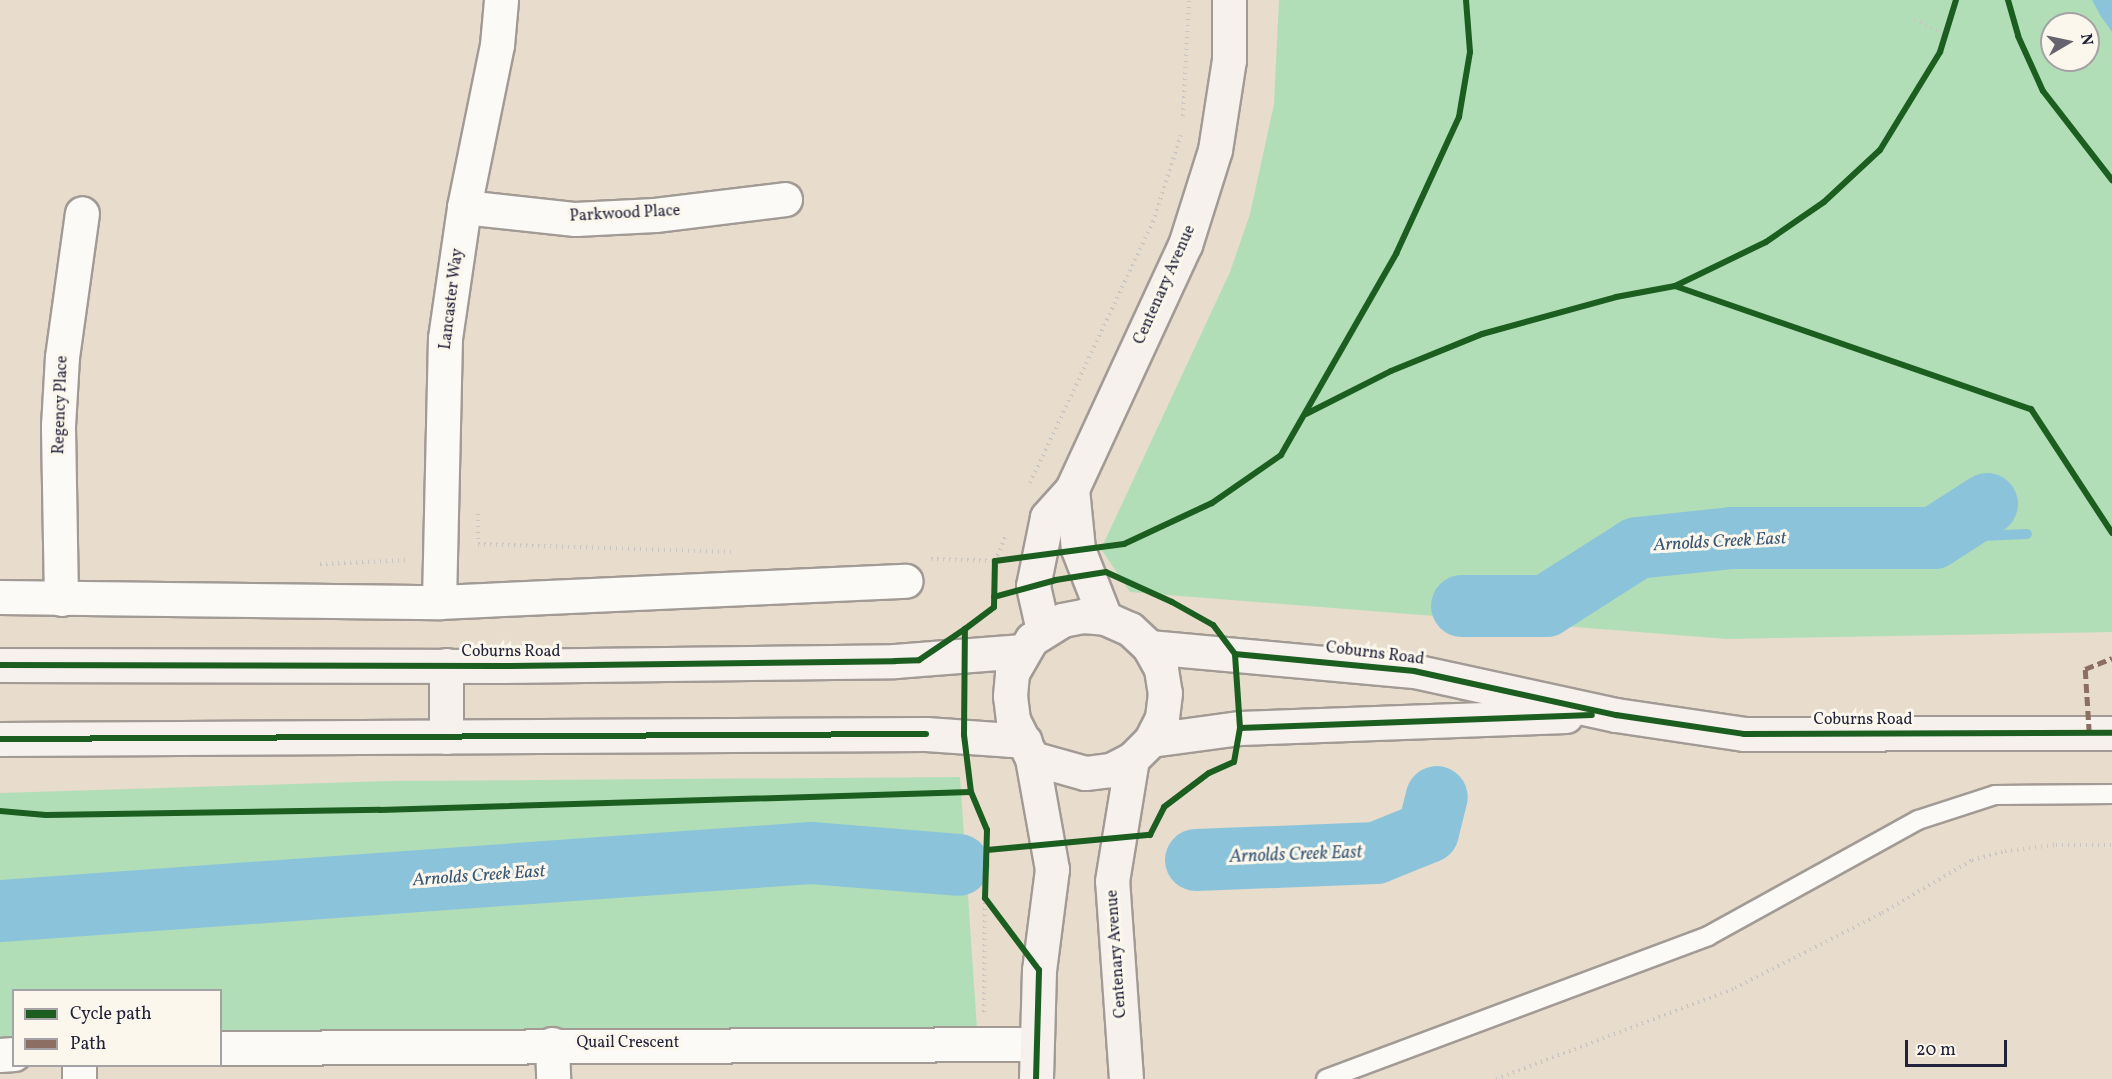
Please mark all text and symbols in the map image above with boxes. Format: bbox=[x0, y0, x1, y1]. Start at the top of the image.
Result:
north arrow bbox=[2040, 12, 2100, 72]
text: N bbox=[2074, 32, 2098, 47]
street label: Parkwood Place bbox=[569, 202, 681, 226]
street label: Centenary Avenue bbox=[1130, 222, 1200, 348]
street label: Lancaster Way bbox=[436, 247, 468, 351]
street label: Regency Place bbox=[50, 355, 72, 455]
water label: Arnolds Creek East bbox=[1653, 529, 1787, 557]
street label: Coburns Road bbox=[1325, 638, 1425, 670]
street label: Coburns Road bbox=[461, 642, 561, 662]
street label: Coburns Road bbox=[1813, 710, 1913, 730]
water label: Arnolds Creek East bbox=[1229, 843, 1363, 869]
water label: Arnolds Creek East bbox=[412, 862, 546, 892]
street label: Centenary Avenue bbox=[1103, 889, 1131, 1019]
legend bbox=[12, 989, 222, 1067]
text: Cycle path bbox=[70, 1002, 152, 1027]
scale bar bbox=[1908, 1028, 2010, 1066]
text: Path bbox=[70, 1032, 106, 1057]
street label: Quail Crescent bbox=[577, 1033, 679, 1053]
text: 20 m bbox=[1916, 1038, 1956, 1063]

